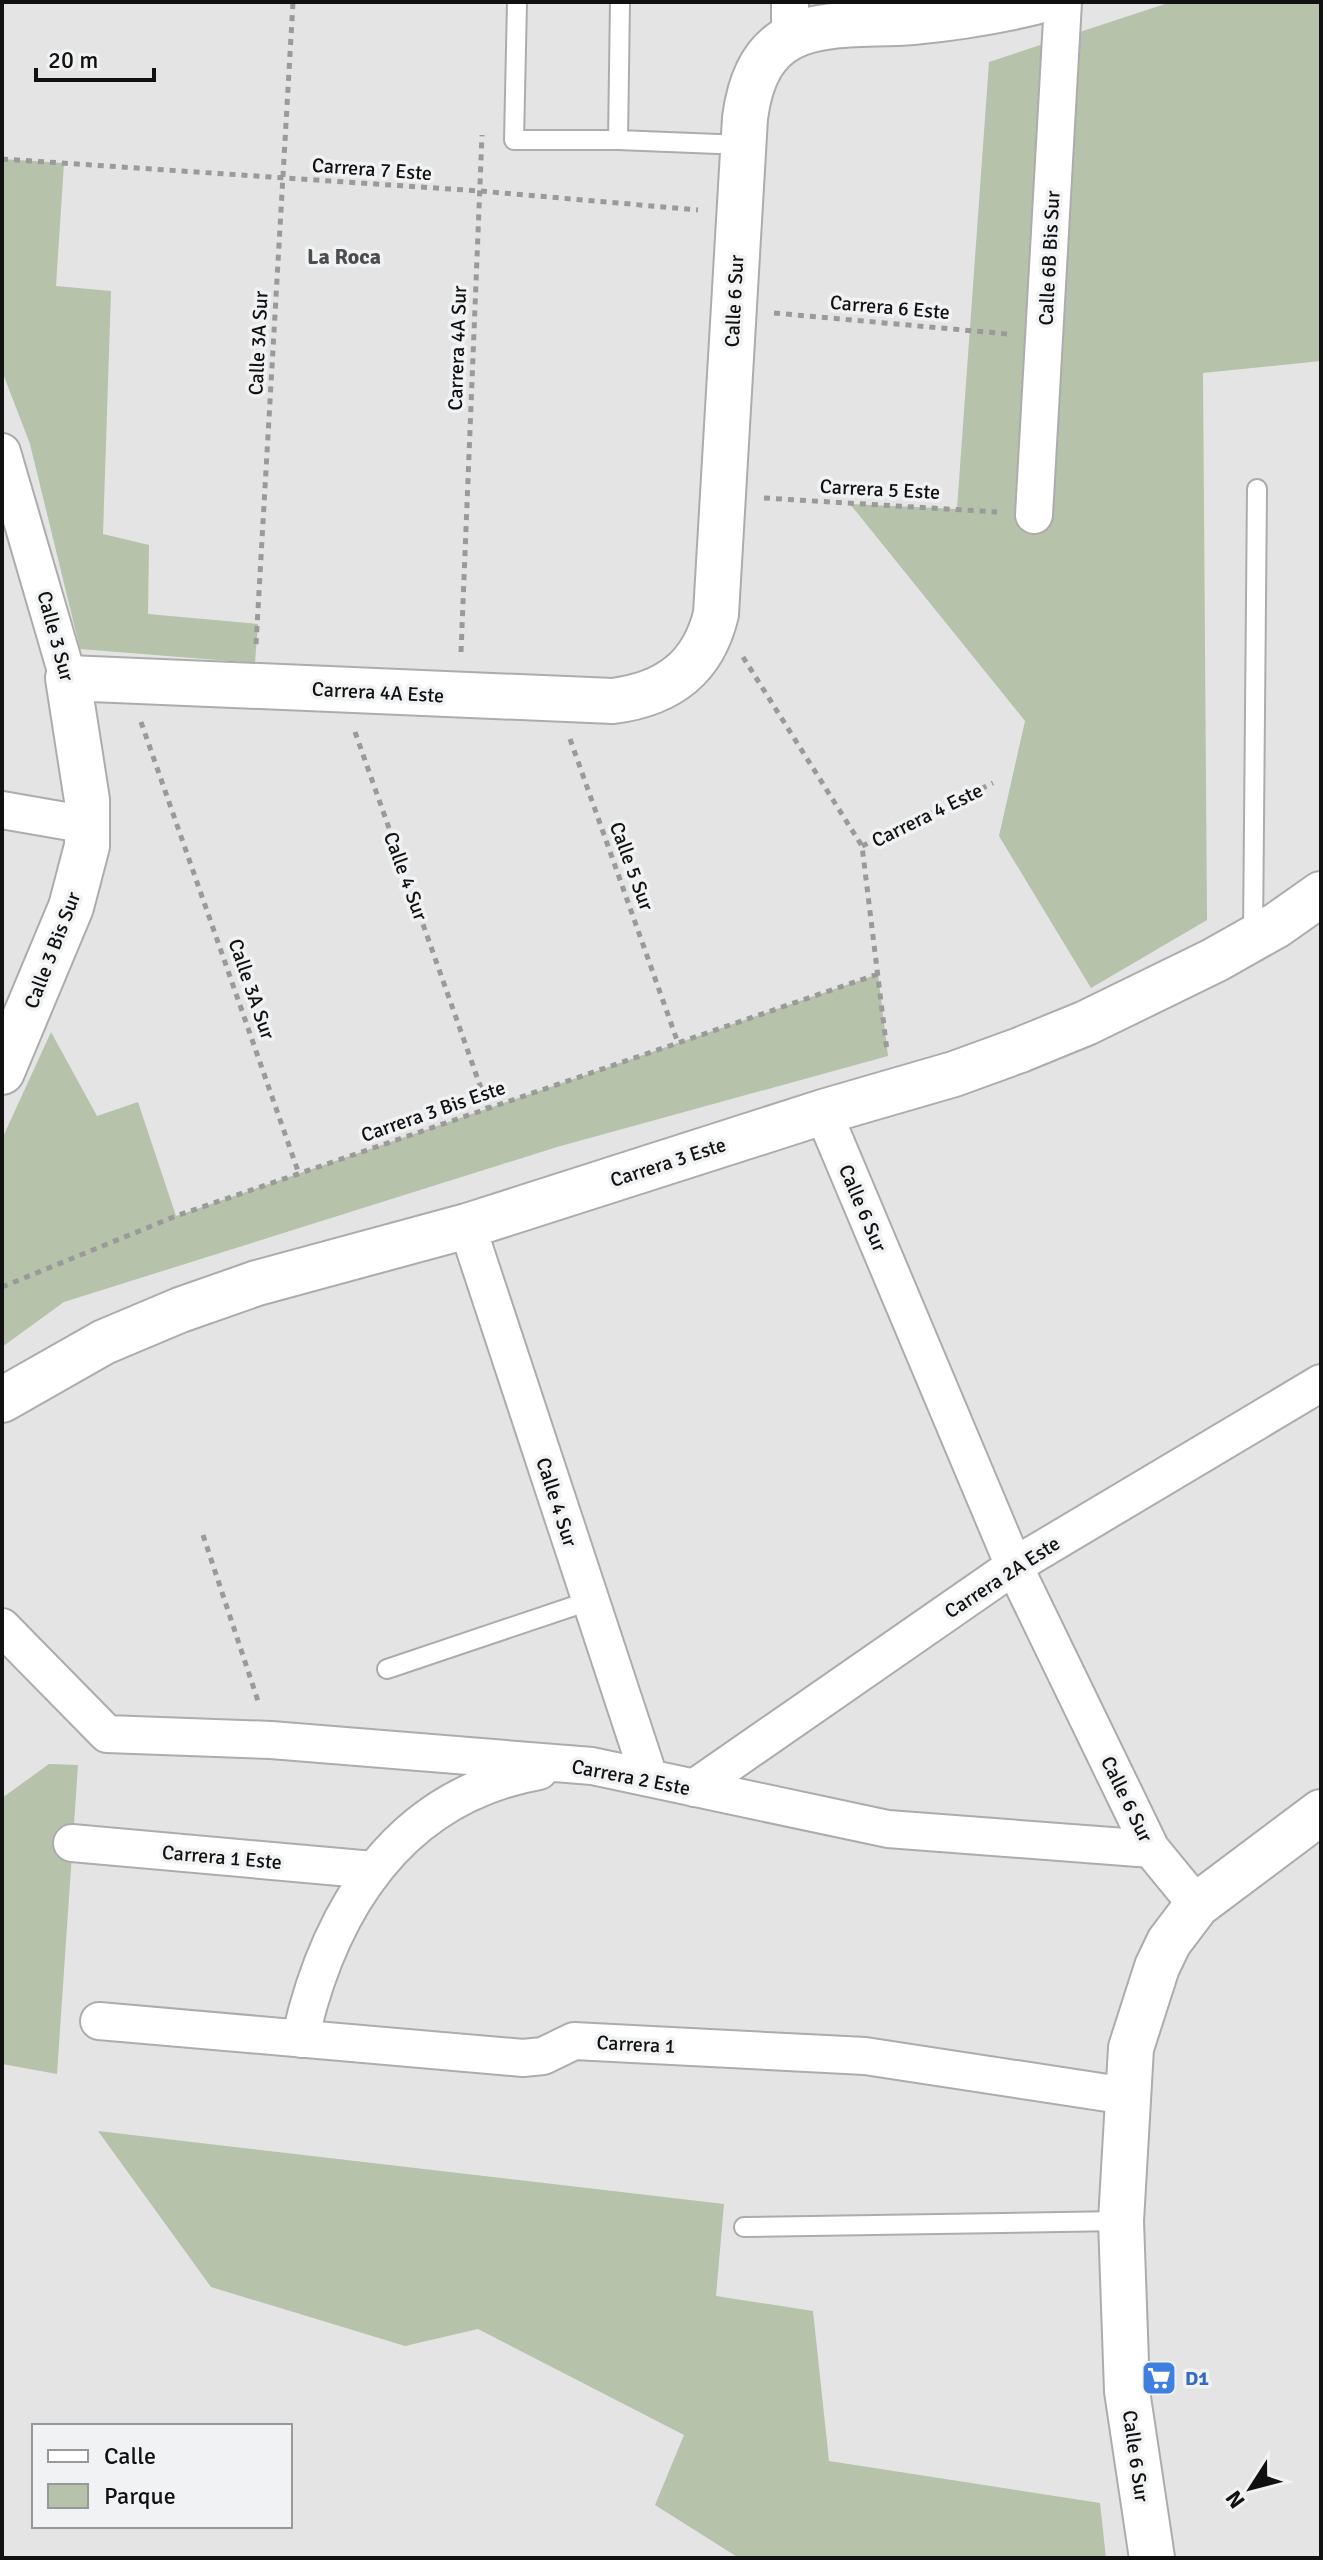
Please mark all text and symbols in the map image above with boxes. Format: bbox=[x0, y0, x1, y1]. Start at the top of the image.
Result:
scale bar bbox=[36, 32, 154, 82]
text: 20 m bbox=[48, 45, 98, 75]
street label: Carrera 7 Este bbox=[311, 153, 433, 186]
street label: Calle 6B Bis Sur bbox=[1033, 189, 1066, 326]
district label: La Roca bbox=[307, 243, 381, 270]
street label: Calle 6 Sur bbox=[720, 254, 749, 348]
street label: Carrera 4A Sur bbox=[443, 284, 472, 411]
street label: Calle 3A Sur bbox=[243, 289, 274, 396]
street label: Carrera 6 Este bbox=[829, 290, 951, 325]
street label: Carrera 5 Este bbox=[819, 474, 941, 505]
street label: Calle 3 Sur bbox=[31, 588, 80, 685]
street label: Carrera 4A Este bbox=[311, 677, 445, 708]
street label: Carrera 4 Este bbox=[868, 778, 987, 853]
street label: Calle 5 Sur bbox=[604, 818, 659, 914]
street label: Calle 4 Sur bbox=[378, 828, 433, 924]
street label: Calle 3 Bis Sur bbox=[19, 888, 86, 1012]
street label: Calle 3A Sur bbox=[223, 936, 281, 1043]
street label: Carrera 3 Bis Este bbox=[358, 1075, 509, 1148]
street label: Carrera 3 Este bbox=[607, 1132, 729, 1193]
street label: Calle 6 Sur bbox=[833, 1161, 892, 1256]
street label: Calle 4 Sur bbox=[530, 1454, 583, 1551]
street label: Carrera 2A Este bbox=[940, 1531, 1065, 1624]
street label: Calle 6 Sur bbox=[1095, 1752, 1158, 1847]
street label: Carrera 2 Este bbox=[569, 1754, 692, 1801]
street label: Carrera 1 Este bbox=[161, 1840, 283, 1875]
street label: Carrera 1 bbox=[596, 2030, 676, 2059]
supermarket icon: D1 bbox=[1140, 2359, 1178, 2397]
place label: D1 bbox=[1185, 2366, 1209, 2391]
street label: Calle 6 Sur bbox=[1117, 2409, 1154, 2504]
legend bbox=[32, 2424, 292, 2528]
text: Calle bbox=[104, 2441, 156, 2471]
north arrow bbox=[1211, 2448, 1291, 2528]
text: Parque bbox=[104, 2481, 176, 2511]
text: N bbox=[1220, 2485, 1251, 2514]

